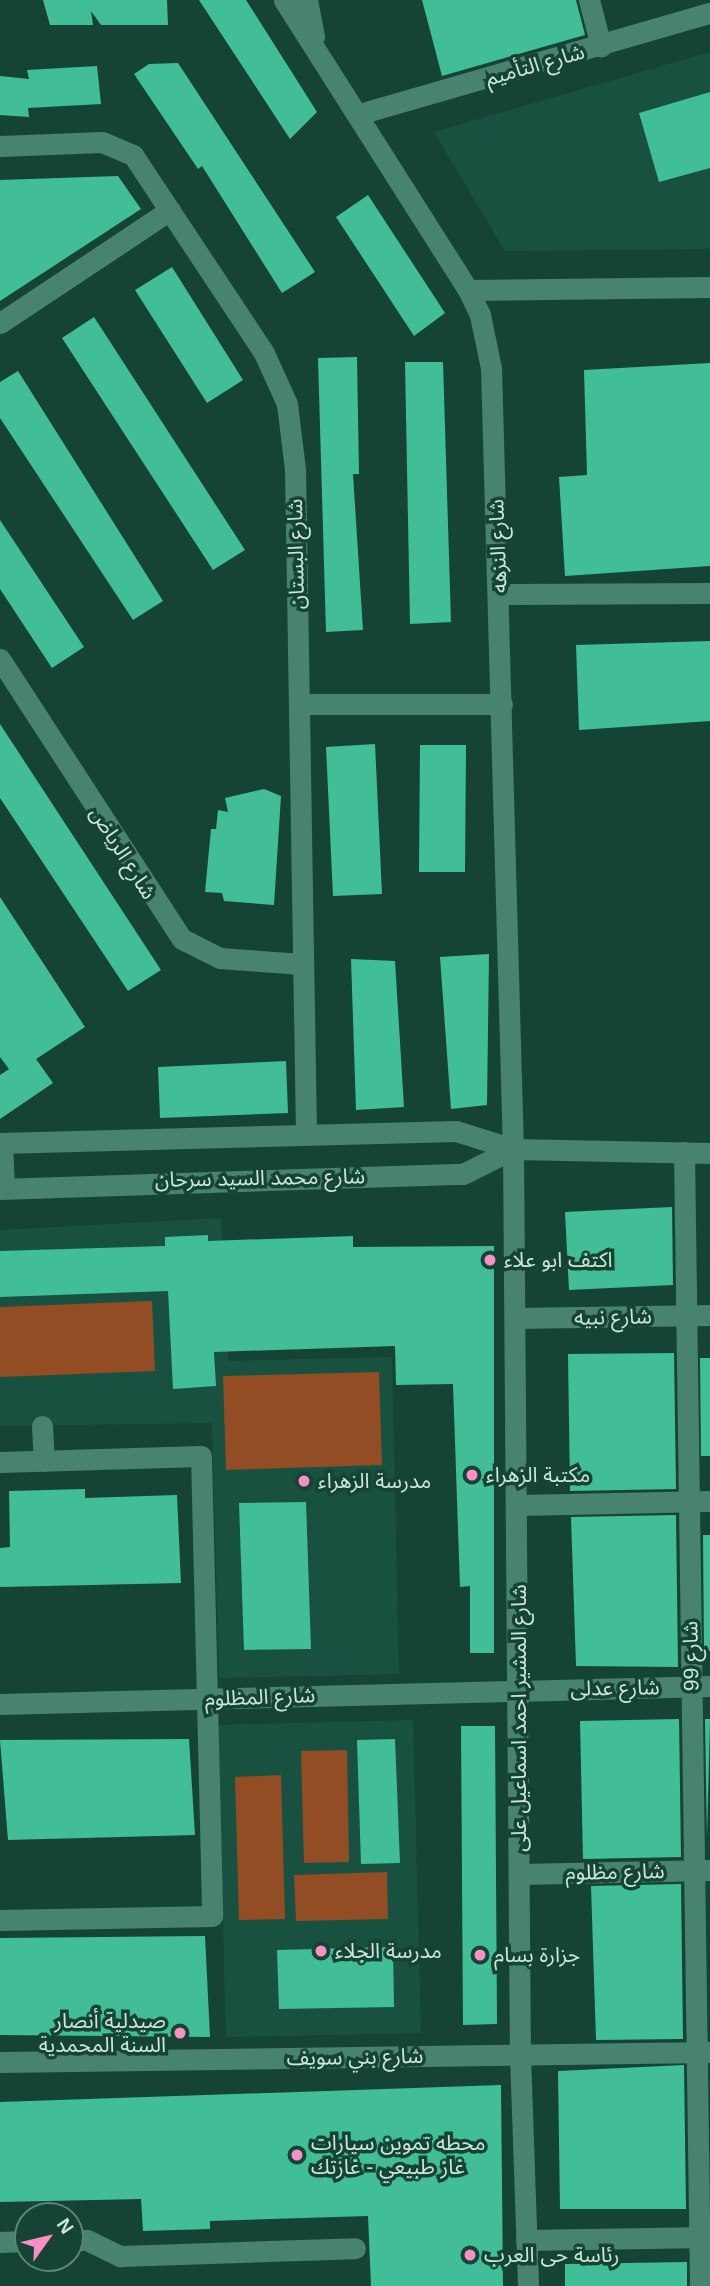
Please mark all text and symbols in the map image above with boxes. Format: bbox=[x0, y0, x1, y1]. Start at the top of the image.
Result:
street label: شارع التأميم bbox=[483, 39, 587, 91]
street label: شارع البستان bbox=[282, 498, 310, 610]
street label: شارع النزهه bbox=[484, 499, 512, 593]
street label: شارع الرياض bbox=[85, 802, 161, 904]
street label: شارع محمد السيد سرحان bbox=[155, 1164, 365, 1192]
place label: اكتف ابو علاء bbox=[504, 1247, 613, 1273]
marker: اكتف ابو علاء bbox=[482, 1252, 498, 1268]
street label: شارع نبيه bbox=[574, 1304, 652, 1330]
place label: مكتبة الزهراء bbox=[486, 1462, 590, 1488]
marker: مكتبة الزهراء bbox=[464, 1467, 480, 1483]
place label: مدرسة الزهراء bbox=[318, 1468, 431, 1494]
marker: مدرسة الزهراء bbox=[296, 1473, 312, 1489]
street label: شارع المشير احمد اسماعيل على bbox=[506, 1584, 532, 1852]
street label: شارع 99 bbox=[678, 1621, 704, 1691]
street label: شارع عدلى bbox=[570, 1675, 660, 1701]
street label: شارع المظلوم bbox=[204, 1682, 316, 1712]
street label: شارع مظلوم bbox=[565, 1859, 665, 1885]
place label: مدرسة الجلاء bbox=[335, 1938, 442, 1964]
place label: جزارة بسام bbox=[494, 1942, 580, 1968]
marker: مدرسة الجلاء bbox=[313, 1943, 329, 1959]
marker: جزارة بسام bbox=[472, 1947, 488, 1963]
place label: صيدلية أنصار السنة المحمدية bbox=[39, 2008, 166, 2058]
marker: صيدلية أنصار السنة المحمدية bbox=[172, 2025, 188, 2041]
street label: شارع بني سويف bbox=[286, 2043, 424, 2071]
place label: محطه تموين سيارات غاز طبيعي - غازتك bbox=[311, 2130, 486, 2180]
marker: محطه تموين سيارات غاز طبيعي - غازتك bbox=[289, 2147, 305, 2163]
north arrow bbox=[14, 2202, 84, 2272]
text: N bbox=[53, 2215, 78, 2238]
place label: رئاسة حى العرب bbox=[484, 2242, 620, 2268]
marker: رئاسة حى العرب bbox=[462, 2247, 478, 2263]

